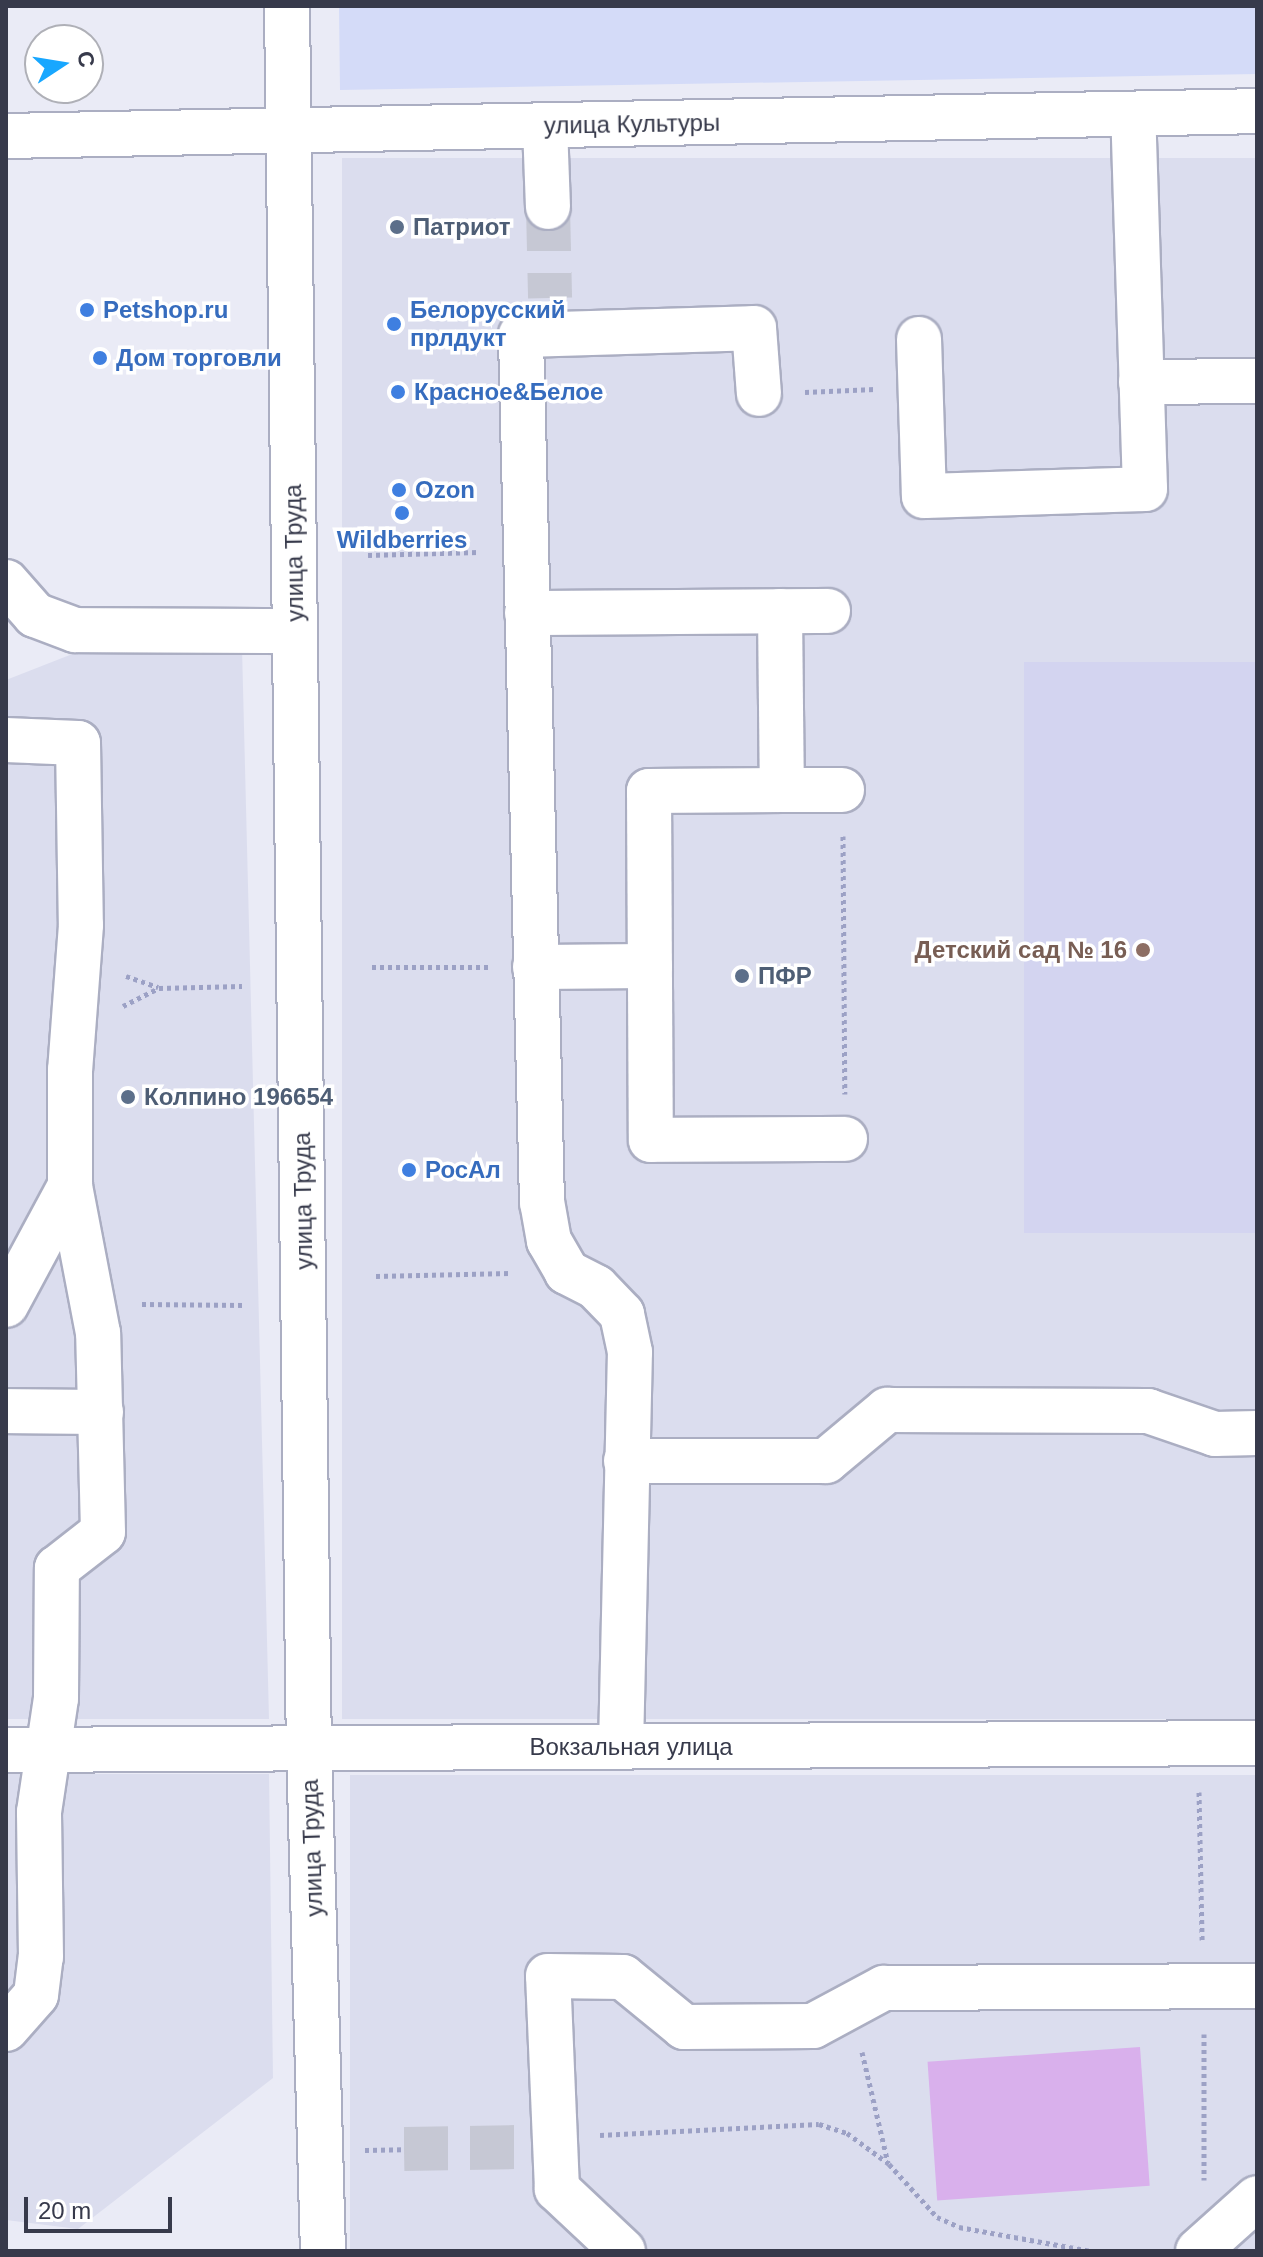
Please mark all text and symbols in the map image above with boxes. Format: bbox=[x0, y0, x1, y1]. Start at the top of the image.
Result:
north arrow bbox=[24, 24, 104, 104]
text: С bbox=[72, 49, 100, 70]
street label: улица Культуры bbox=[544, 108, 720, 140]
place label: Патриот bbox=[413, 213, 511, 241]
marker: Патриот bbox=[388, 218, 406, 236]
place label: Petshop.ru bbox=[103, 296, 228, 324]
place label: Белорусский прлдукт bbox=[410, 296, 565, 352]
marker: Petshop.ru bbox=[78, 301, 96, 319]
marker: Белорусский прлдукт bbox=[385, 315, 403, 333]
place label: Дом торговли bbox=[116, 344, 282, 372]
marker: Дом торговли bbox=[91, 349, 109, 367]
place label: Красное&Белое bbox=[414, 378, 603, 406]
marker: Красное&Белое bbox=[389, 383, 407, 401]
place label: Ozon bbox=[415, 476, 475, 504]
marker: Ozon bbox=[390, 481, 408, 499]
street label: улица Труда bbox=[278, 484, 310, 622]
marker: Wildberries bbox=[393, 504, 411, 522]
place label: Wildberries bbox=[337, 526, 467, 554]
place label: Детский сад № 16 bbox=[915, 936, 1127, 964]
marker: Детский сад № 16 bbox=[1134, 941, 1152, 959]
place label: ПФР bbox=[758, 962, 812, 990]
marker: ПФР bbox=[733, 967, 751, 985]
place label: Колпино 196654 bbox=[144, 1083, 333, 1111]
marker: Колпино 196654 bbox=[119, 1088, 137, 1106]
street label: улица Труда bbox=[287, 1132, 319, 1270]
place label: РосАл bbox=[425, 1156, 501, 1184]
marker: РосАл bbox=[400, 1161, 418, 1179]
street label: Вокзальная улица bbox=[529, 1733, 733, 1761]
street label: улица Труда bbox=[295, 1779, 329, 1917]
scale bar bbox=[28, 2181, 176, 2231]
text: 20 m bbox=[38, 2197, 91, 2224]

